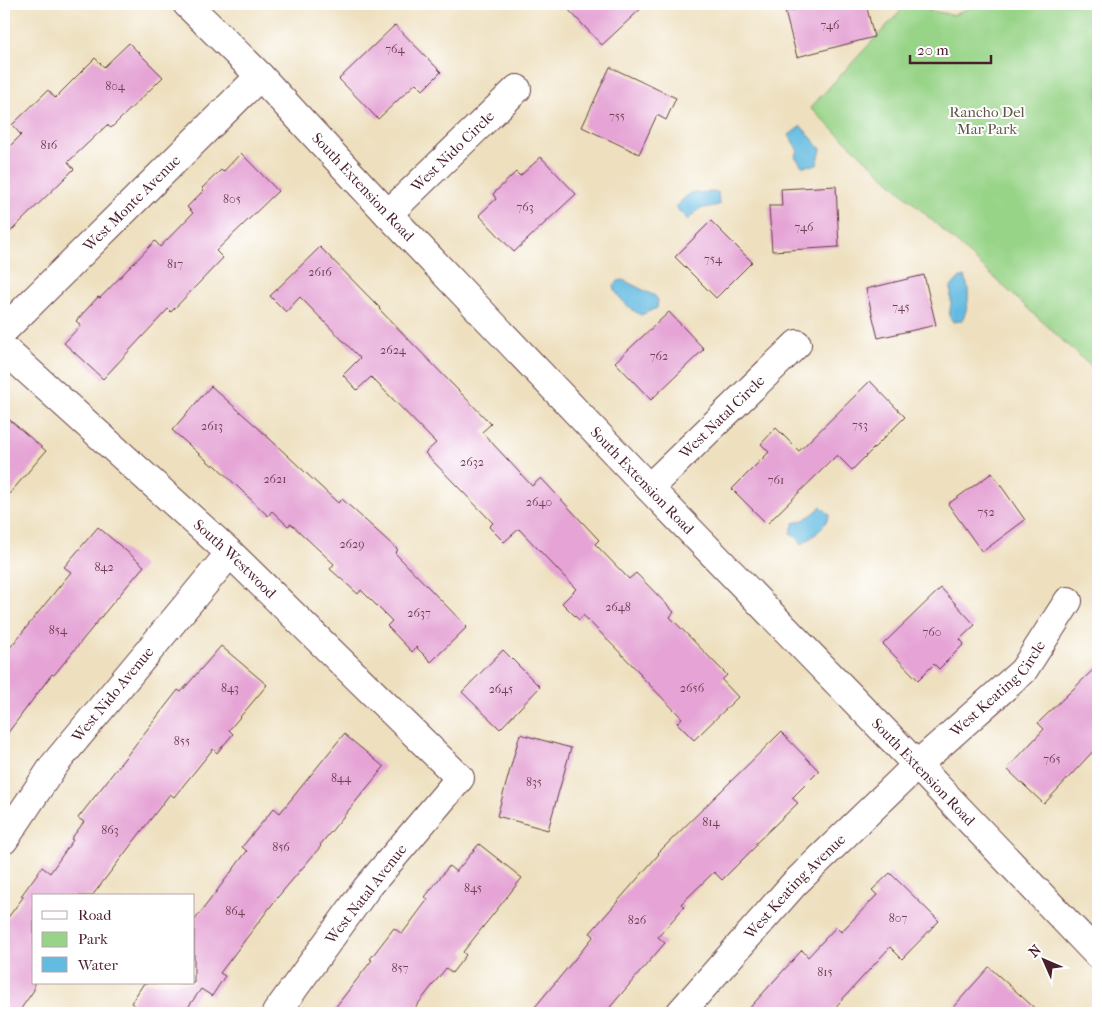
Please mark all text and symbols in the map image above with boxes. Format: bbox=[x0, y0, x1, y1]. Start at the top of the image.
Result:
house number: 746 bbox=[820, 18, 840, 32]
scale bar bbox=[910, 32, 991, 64]
text: 20 m bbox=[917, 41, 949, 59]
house number: 764 bbox=[385, 42, 406, 56]
house number: 804 bbox=[105, 79, 126, 93]
park label: Rancho Del Mar Park bbox=[949, 103, 1025, 138]
street label: West Nido Circle bbox=[407, 107, 498, 196]
house number: 755 bbox=[609, 109, 625, 123]
street label: South Extension Road bbox=[308, 129, 419, 246]
house number: 816 bbox=[41, 138, 58, 152]
street label: West Monte Avenue bbox=[79, 151, 184, 256]
house number: 805 bbox=[223, 192, 241, 206]
house number: 763 bbox=[516, 200, 534, 214]
house number: 746 bbox=[794, 220, 814, 234]
house number: 754 bbox=[704, 252, 723, 266]
house number: 817 bbox=[167, 257, 183, 271]
house number: 2616 bbox=[308, 265, 332, 279]
house number: 745 bbox=[892, 300, 910, 314]
house number: 2624 bbox=[380, 343, 407, 357]
house number: 762 bbox=[650, 349, 668, 363]
street label: West Natal Circle bbox=[675, 371, 769, 463]
house number: 753 bbox=[852, 418, 868, 432]
house number: 2613 bbox=[201, 419, 223, 433]
street label: South Extension Road bbox=[587, 423, 698, 539]
house number: 2632 bbox=[460, 455, 484, 469]
house number: 2621 bbox=[263, 472, 287, 486]
house number: 761 bbox=[768, 473, 784, 487]
house number: 2640 bbox=[526, 495, 552, 509]
house number: 752 bbox=[977, 505, 995, 519]
street label: South Westwood bbox=[190, 516, 281, 603]
house number: 2629 bbox=[339, 537, 365, 551]
house number: 842 bbox=[94, 560, 114, 574]
house number: 2648 bbox=[605, 600, 631, 614]
house number: 2637 bbox=[407, 606, 431, 620]
house number: 854 bbox=[49, 623, 68, 637]
house number: 760 bbox=[923, 625, 941, 639]
street label: West Keating Circle bbox=[946, 637, 1050, 741]
street label: West Nido Avenue bbox=[67, 643, 158, 746]
house number: 843 bbox=[221, 681, 239, 695]
house number: 2656 bbox=[680, 681, 705, 695]
house number: 2645 bbox=[489, 682, 513, 696]
street label: South Extension Road bbox=[868, 714, 979, 830]
house number: 855 bbox=[174, 734, 190, 748]
house number: 765 bbox=[1043, 752, 1061, 766]
house number: 844 bbox=[331, 771, 352, 785]
house number: 835 bbox=[526, 775, 542, 789]
house number: 814 bbox=[702, 815, 721, 829]
house number: 863 bbox=[101, 823, 119, 837]
street label: West Keating Avenue bbox=[740, 830, 850, 943]
house number: 856 bbox=[272, 840, 290, 854]
street label: West Natal Avenue bbox=[321, 840, 411, 948]
house number: 845 bbox=[464, 881, 482, 895]
legend bbox=[32, 894, 195, 984]
house number: 864 bbox=[225, 904, 246, 918]
text: Road bbox=[78, 906, 112, 924]
house number: 807 bbox=[889, 911, 907, 925]
house number: 826 bbox=[628, 913, 647, 927]
text: Park bbox=[78, 930, 108, 948]
north arrow bbox=[1020, 934, 1070, 984]
text: N bbox=[1025, 941, 1045, 961]
text: Water bbox=[77, 956, 118, 974]
house number: 857 bbox=[391, 961, 409, 975]
house number: 815 bbox=[817, 965, 833, 979]

